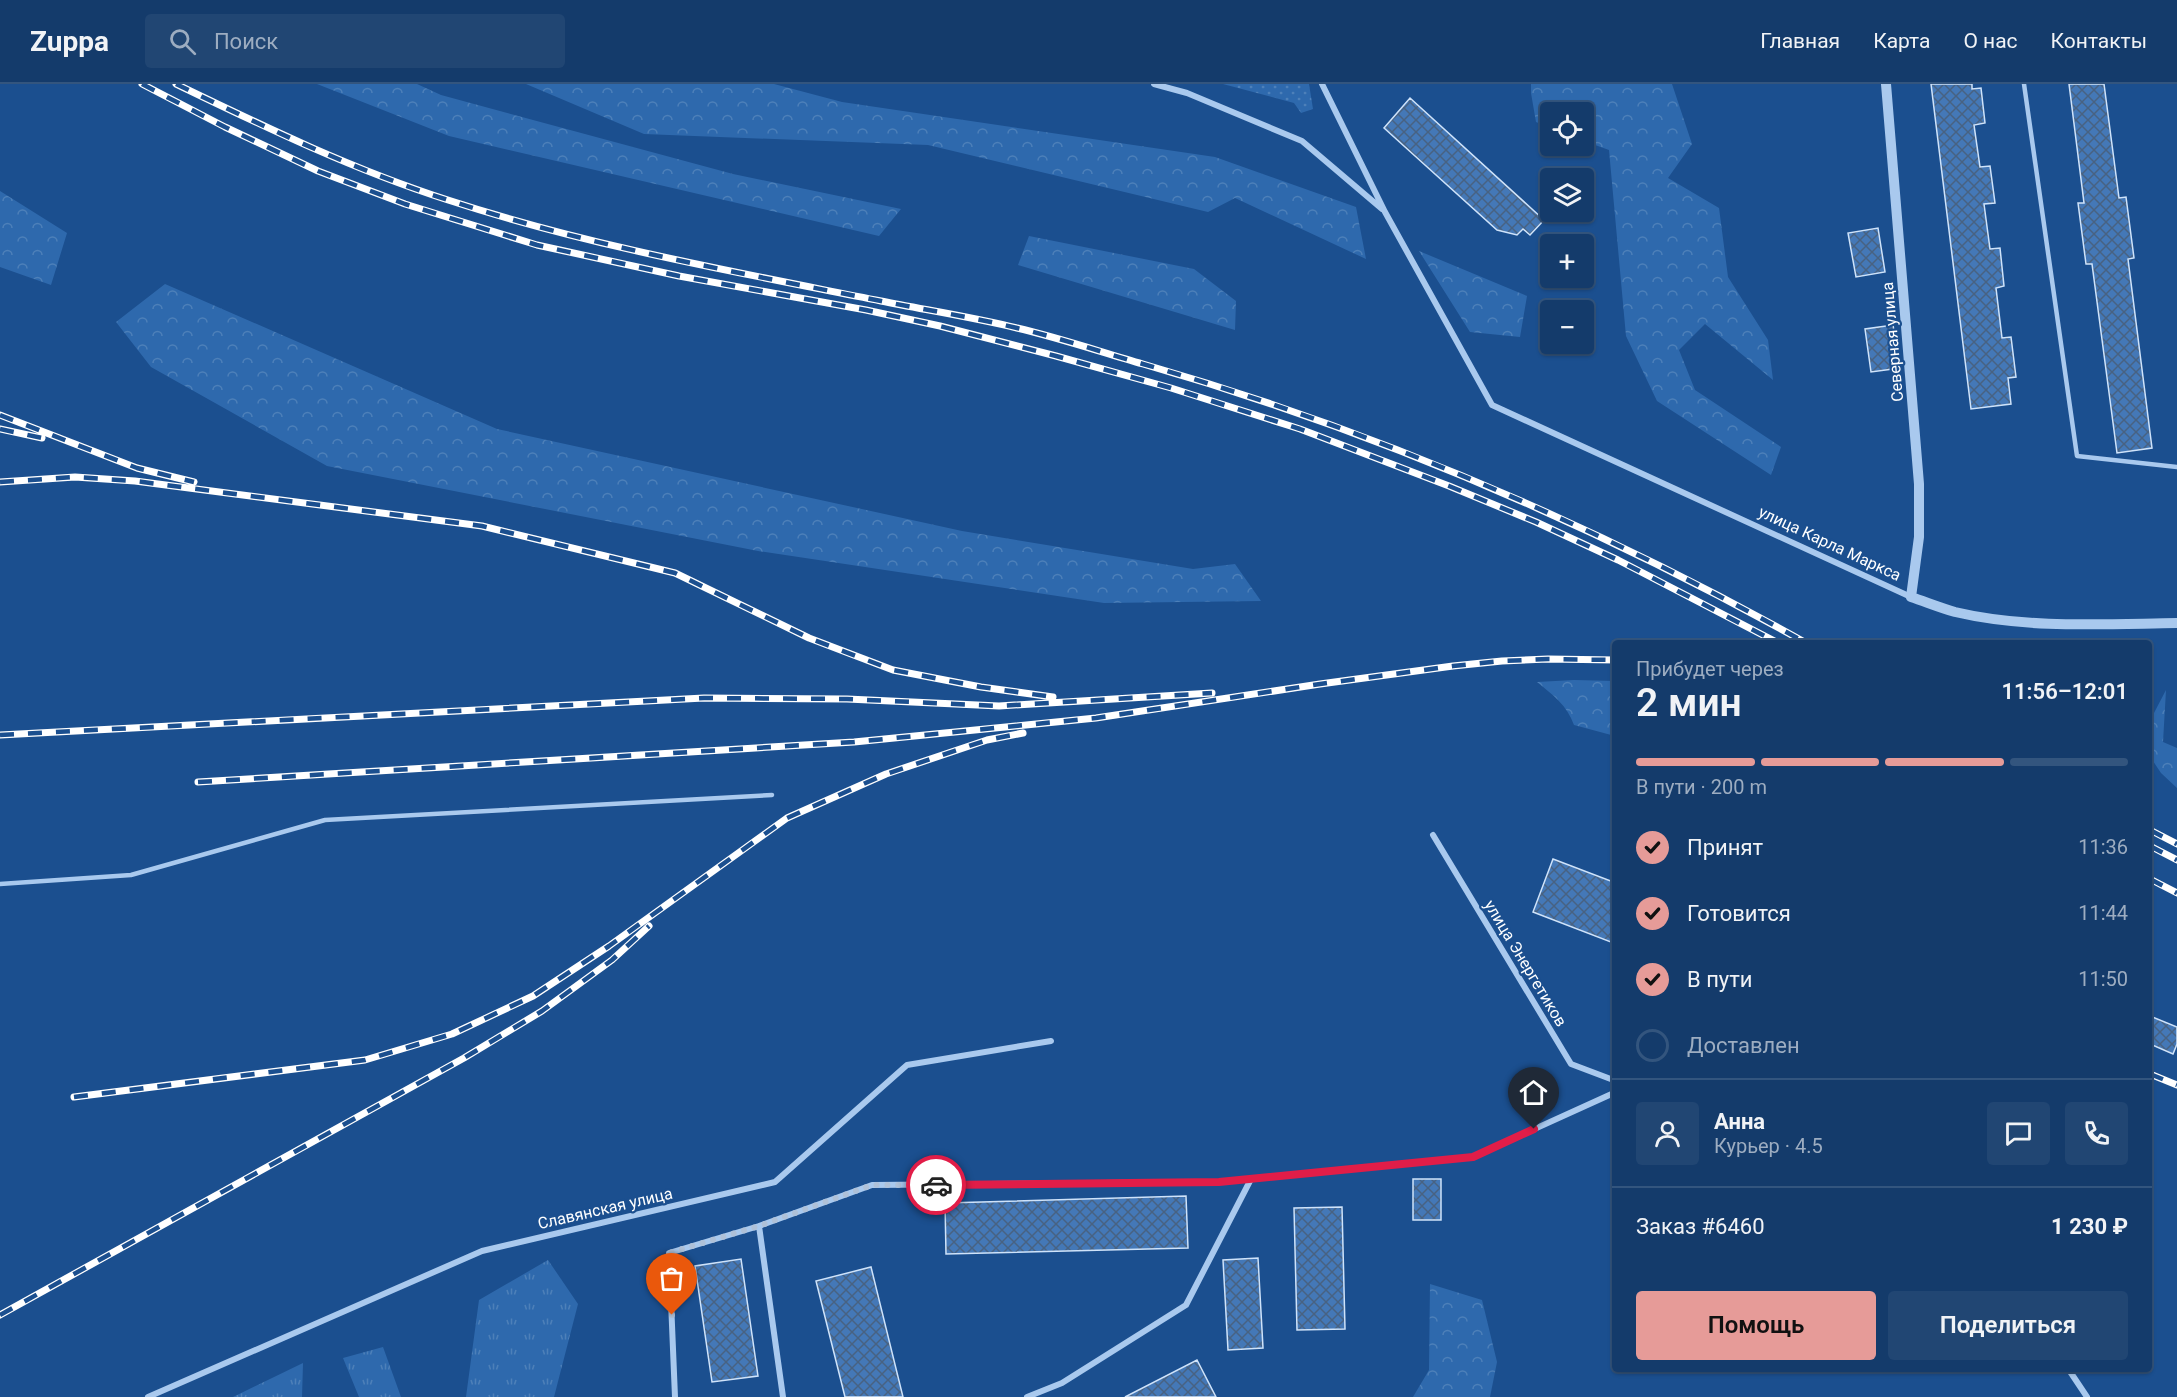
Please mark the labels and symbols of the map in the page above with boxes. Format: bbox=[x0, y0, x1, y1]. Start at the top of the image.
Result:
street label: Северная улица bbox=[1878, 281, 1907, 403]
street label: улица Карла Маркса bbox=[1756, 502, 1904, 585]
street label: улица Энергетиков bbox=[1480, 897, 1571, 1030]
pin bbox=[1508, 1067, 1559, 1129]
courier bbox=[906, 1155, 966, 1215]
street label: Славянская улица bbox=[536, 1184, 674, 1233]
pin bbox=[646, 1253, 697, 1315]

